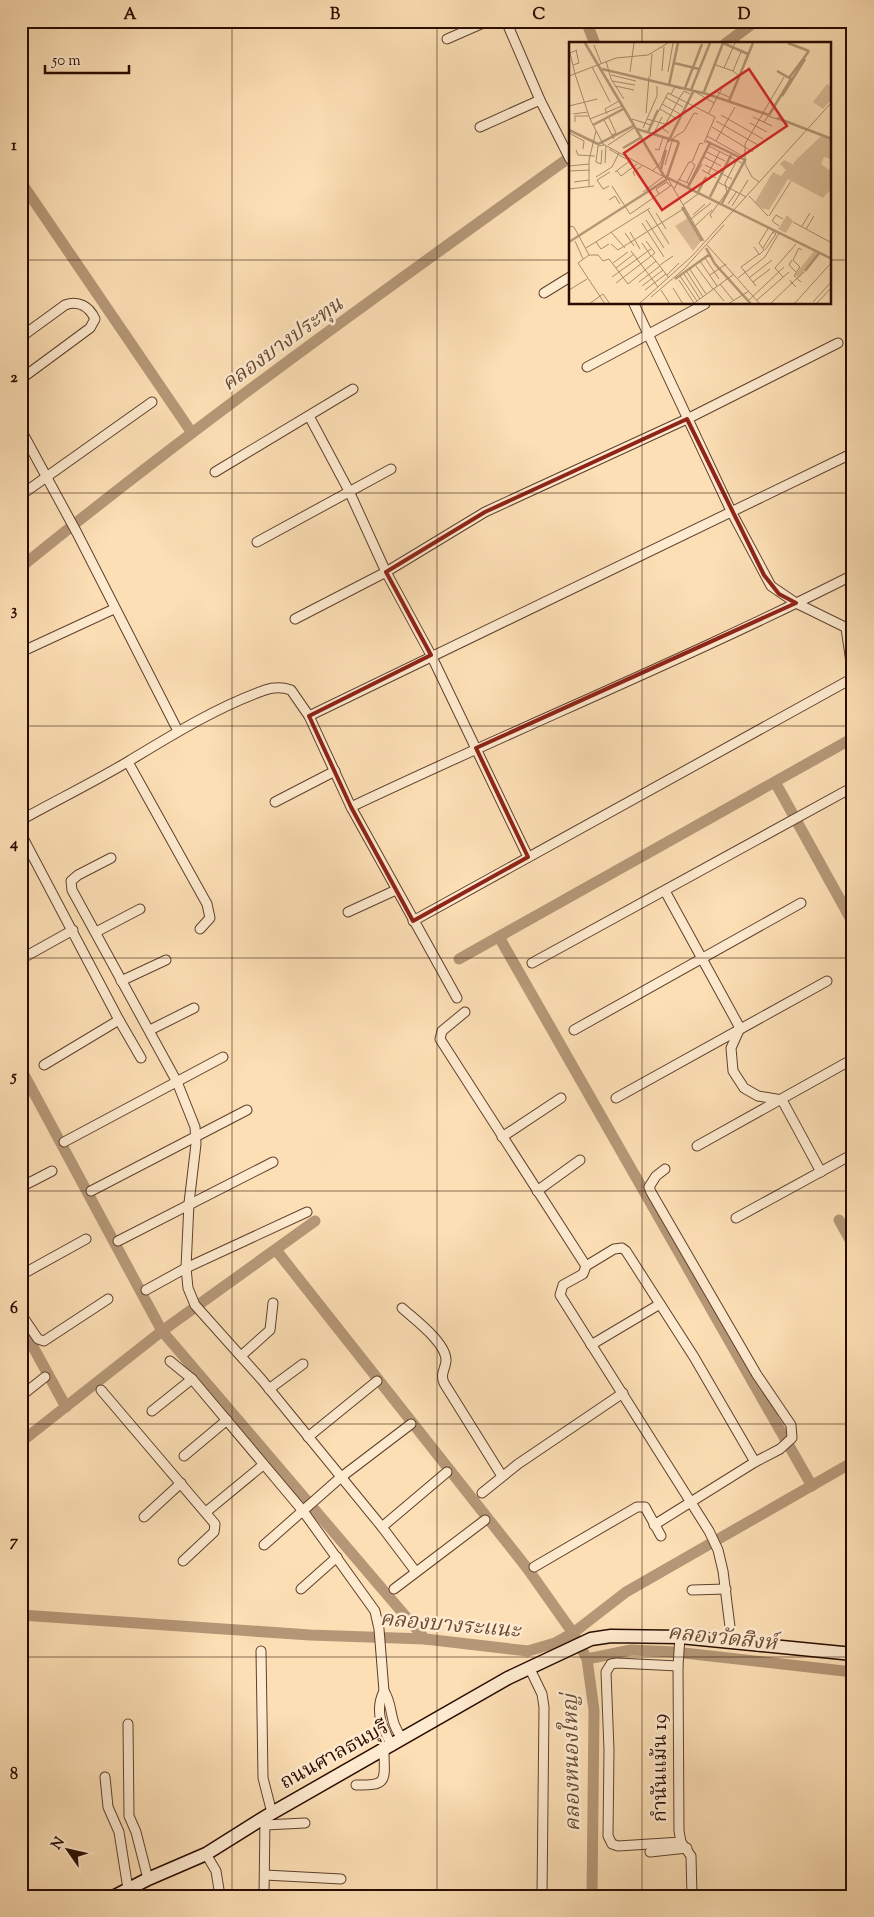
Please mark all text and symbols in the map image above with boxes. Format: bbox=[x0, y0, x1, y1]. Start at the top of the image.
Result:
text: A bbox=[124, 4, 137, 27]
text: B bbox=[330, 4, 340, 27]
text: C bbox=[533, 4, 546, 27]
text: D bbox=[738, 4, 751, 27]
scale bar bbox=[45, 42, 129, 74]
inset map bbox=[569, 42, 832, 305]
text: 50 m bbox=[51, 51, 81, 72]
text: 1 bbox=[11, 135, 17, 158]
water label: คลองบางประทุน bbox=[216, 290, 350, 399]
text: 2 bbox=[10, 367, 18, 390]
text: 3 bbox=[11, 600, 18, 623]
text: 4 bbox=[9, 833, 18, 856]
text: 5 bbox=[9, 1066, 17, 1089]
text: 6 bbox=[10, 1298, 18, 1321]
text: 7 bbox=[10, 1531, 19, 1554]
water label: คลองบางระแนะ bbox=[379, 1605, 523, 1647]
water label: คลองวัดสิงห์ bbox=[666, 1618, 782, 1660]
water label: คลองหนองใหญ่ bbox=[555, 1691, 589, 1832]
street label: ถนนศาลธนบุรี bbox=[275, 1714, 395, 1798]
street label: กำนันแม้น 19 bbox=[647, 1714, 676, 1822]
text: 8 bbox=[10, 1764, 18, 1787]
north arrow bbox=[42, 1824, 92, 1874]
text: N bbox=[47, 1834, 70, 1854]

